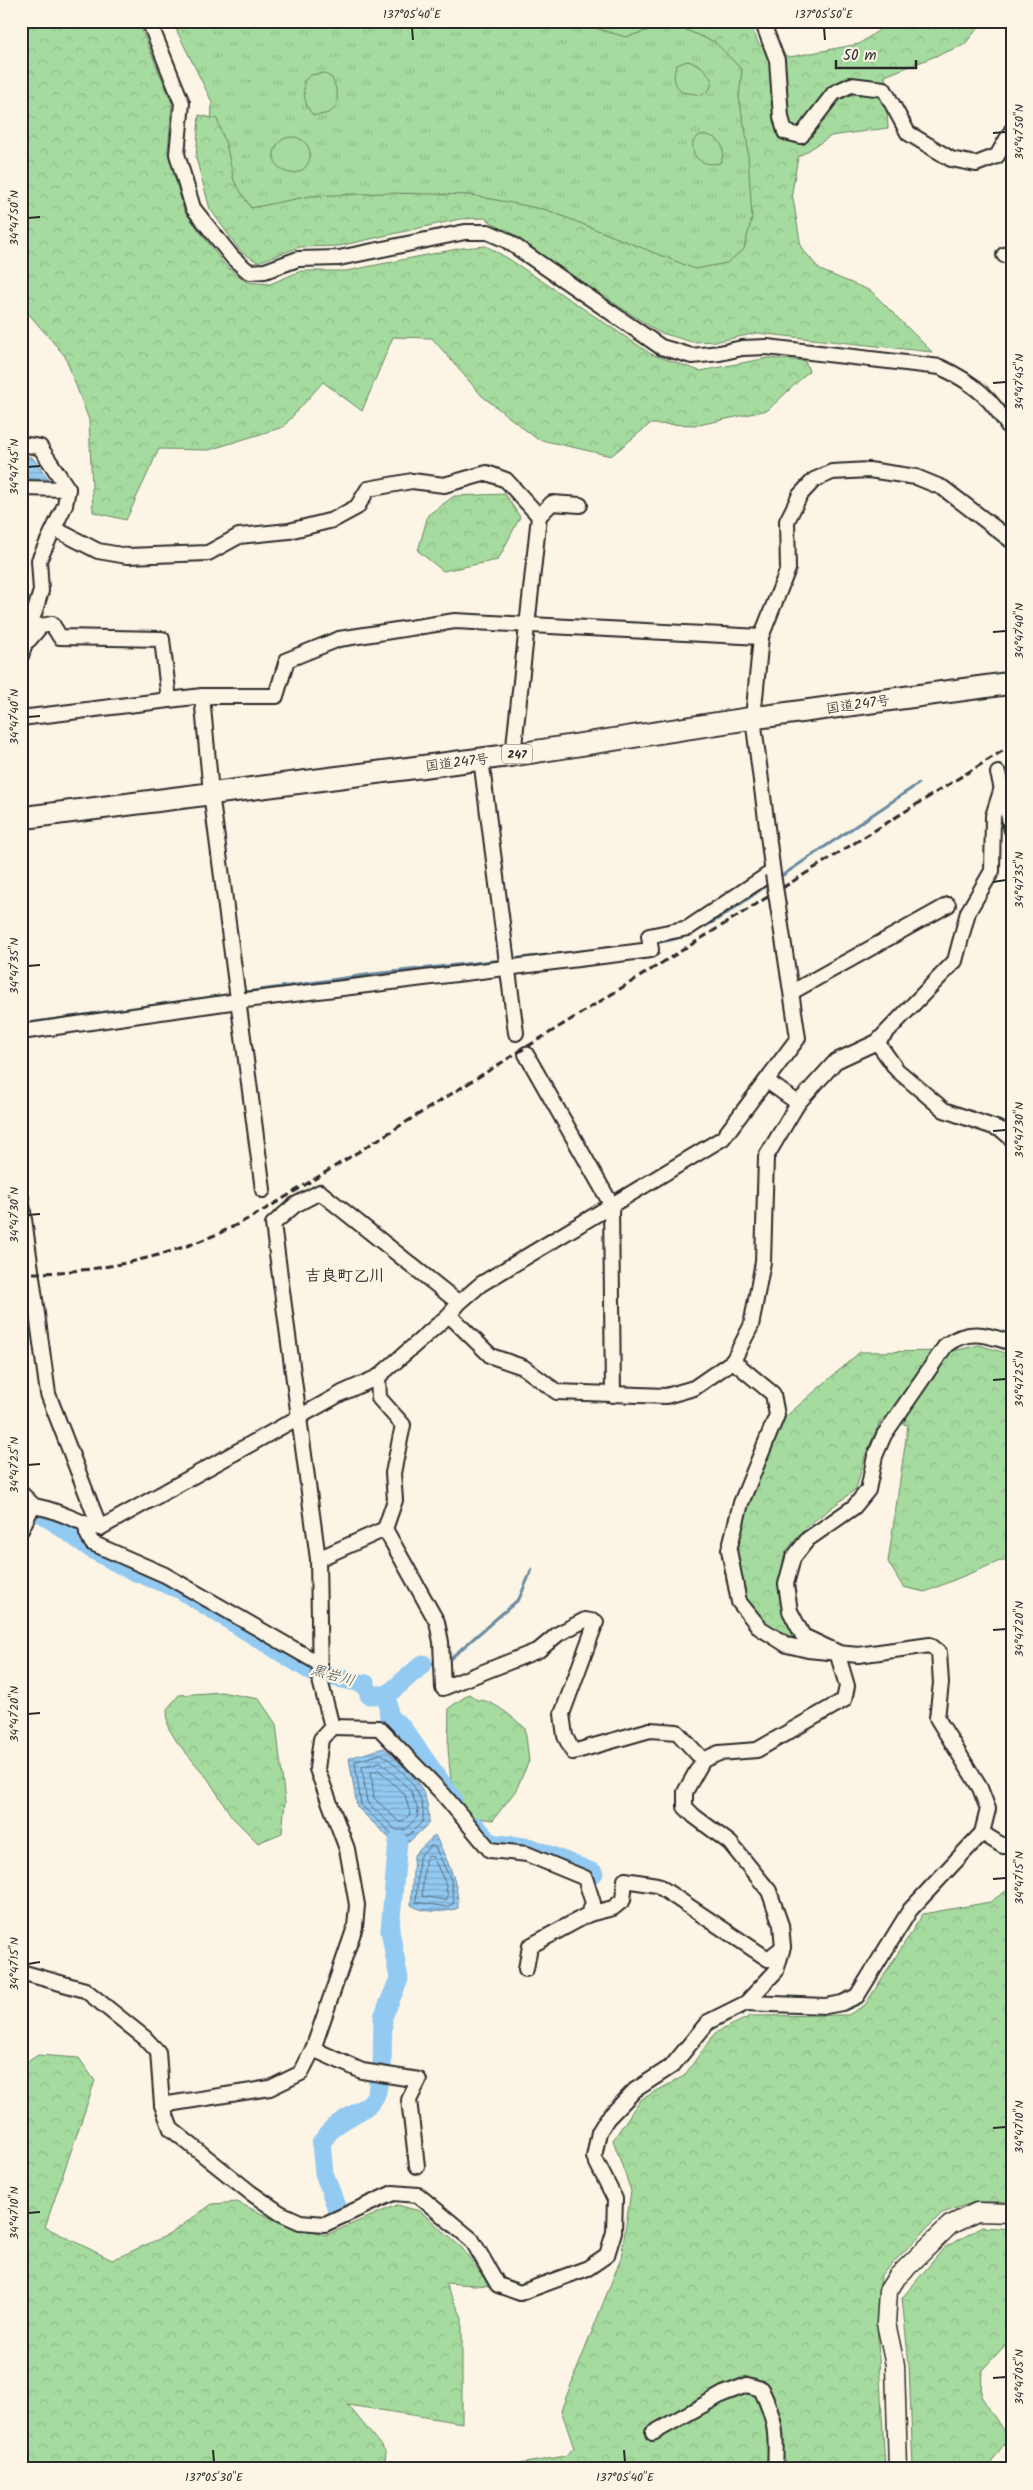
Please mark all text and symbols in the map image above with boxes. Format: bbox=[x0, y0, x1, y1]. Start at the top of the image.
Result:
text: 137°05'40"E bbox=[383, 5, 442, 24]
text: 137°05'50"E bbox=[795, 5, 854, 24]
scale bar bbox=[836, 38, 916, 70]
text: 50 m bbox=[843, 44, 877, 68]
text: 34°47'50"N bbox=[1010, 104, 1029, 160]
text: 34°47'50"N bbox=[5, 190, 24, 246]
text: 34°47'45"N bbox=[1010, 354, 1029, 410]
text: 34°47'45"N bbox=[5, 439, 24, 495]
text: 34°47'40"N bbox=[1010, 603, 1029, 659]
text: 34°47'40"N bbox=[5, 689, 24, 745]
street label: 国道247号 bbox=[825, 690, 892, 720]
road number: 247 bbox=[502, 744, 532, 764]
street label: 国道247号 bbox=[424, 748, 490, 778]
text: 34°47'35"N bbox=[1010, 852, 1029, 908]
text: 34°47'35"N bbox=[5, 938, 24, 994]
text: 34°47'30"N bbox=[1010, 1102, 1029, 1158]
text: 34°47'30"N bbox=[5, 1187, 24, 1243]
district label: 吉良町乙川 bbox=[305, 1264, 385, 1289]
text: 34°47'25"N bbox=[1010, 1351, 1029, 1407]
text: 34°47'25"N bbox=[5, 1437, 24, 1493]
text: 34°47'20"N bbox=[1010, 1601, 1029, 1657]
water label: 黒岩川 bbox=[308, 1658, 358, 1694]
text: 34°47'20"N bbox=[5, 1686, 24, 1742]
text: 34°47'15"N bbox=[1010, 1851, 1029, 1905]
text: 34°47'15"N bbox=[5, 1937, 24, 1991]
text: 34°47'10"N bbox=[1010, 2100, 1029, 2154]
text: 34°47'10"N bbox=[5, 2186, 24, 2240]
text: 34°47'05"N bbox=[1010, 2349, 1029, 2405]
text: 137°05'30"E bbox=[185, 2468, 244, 2487]
text: 137°05'40"E bbox=[596, 2468, 655, 2487]

